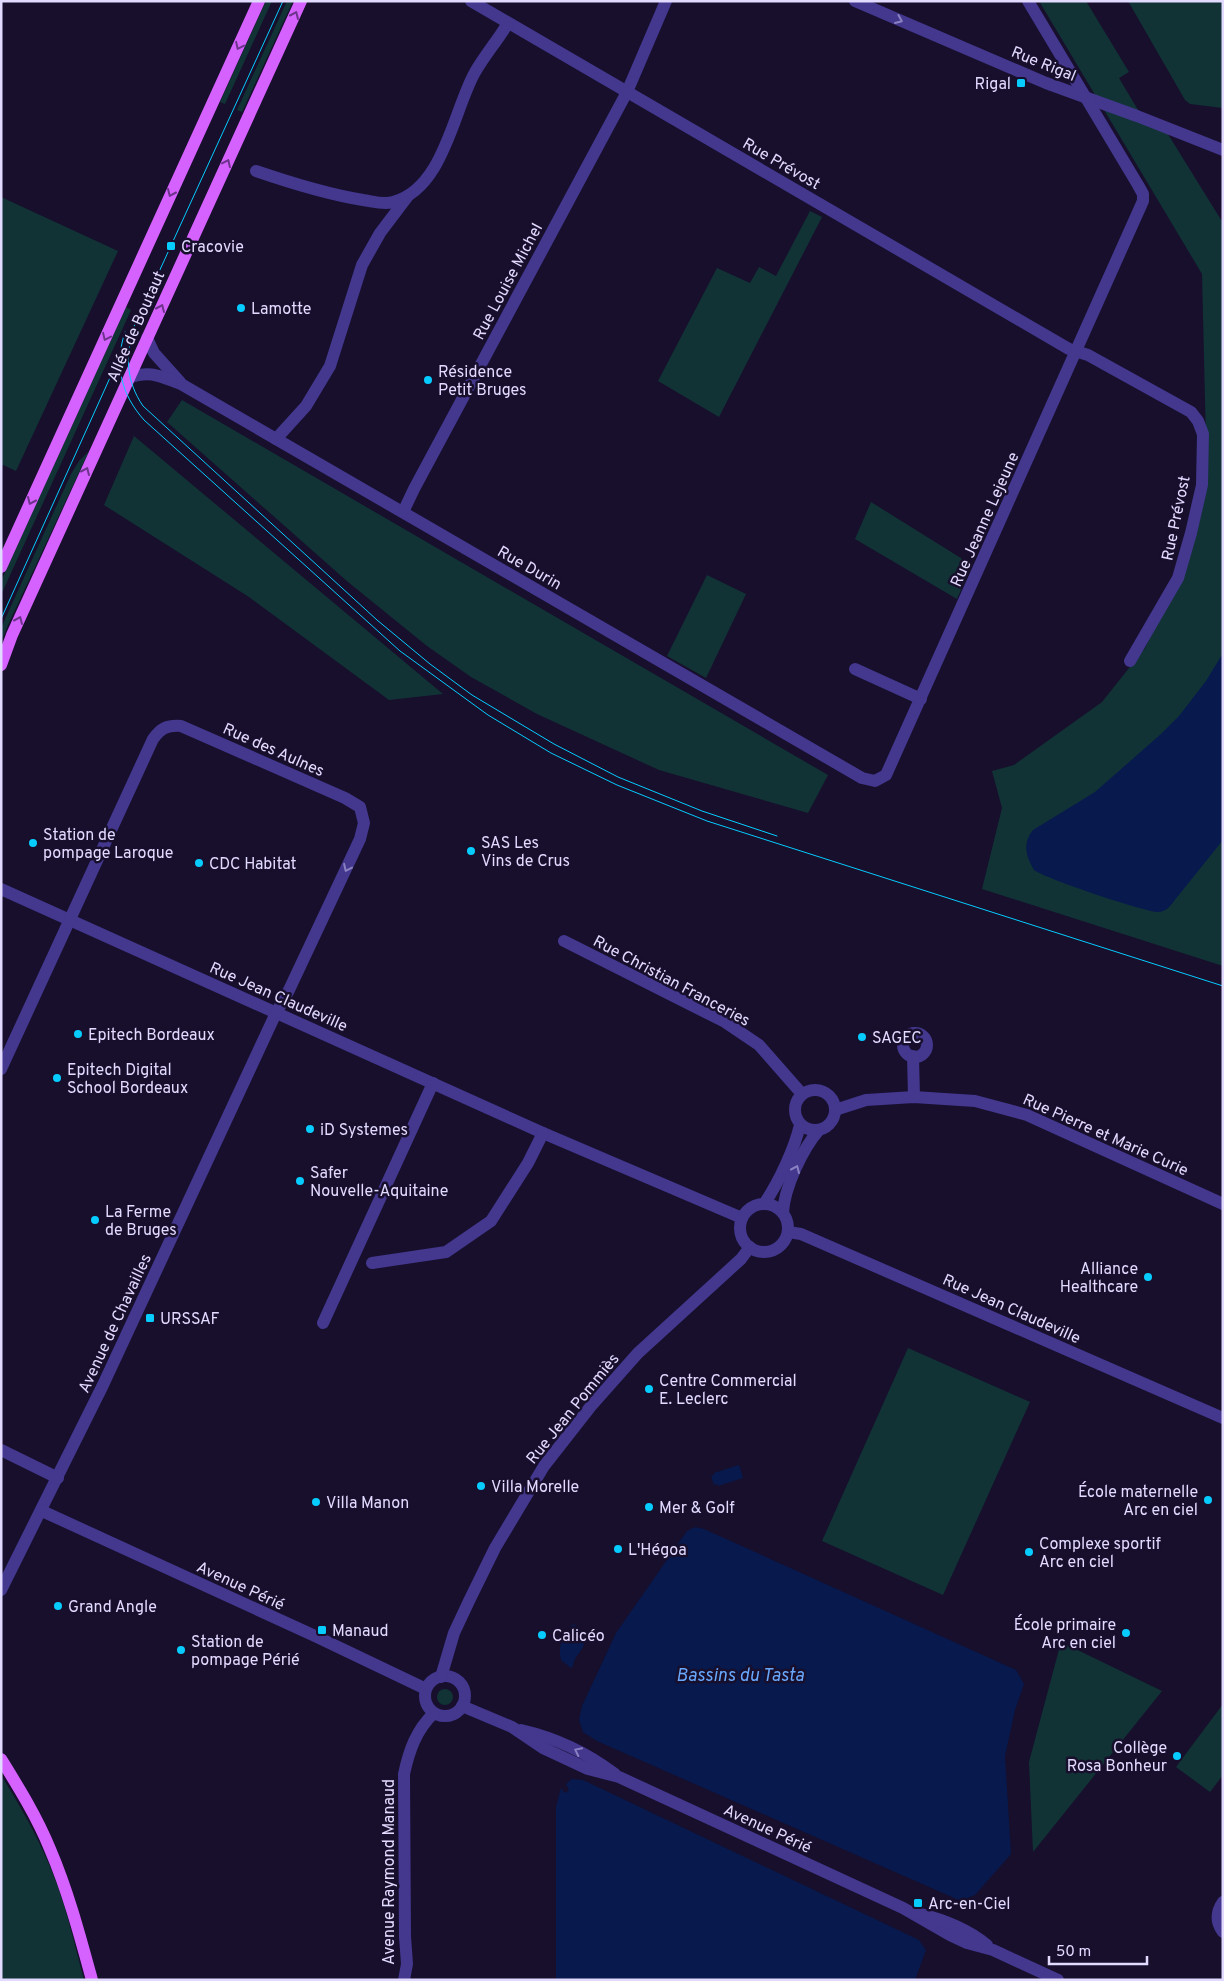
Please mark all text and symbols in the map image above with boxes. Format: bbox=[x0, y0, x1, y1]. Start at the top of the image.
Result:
one-way arrow bbox=[288, 11, 299, 20]
one-way arrow bbox=[894, 14, 903, 25]
one-way arrow bbox=[234, 41, 245, 50]
street label: Rue Rigal bbox=[1008, 43, 1079, 87]
place label: Rigal bbox=[975, 75, 1011, 95]
marker: Rigal bbox=[1015, 77, 1027, 89]
street label: Rue Prévost bbox=[739, 134, 823, 195]
one-way arrow bbox=[221, 159, 231, 168]
one-way arrow bbox=[166, 188, 177, 197]
street label: Rue Louise Michel bbox=[470, 220, 548, 344]
place label: Cracovie bbox=[181, 238, 244, 258]
marker: Cracovie bbox=[165, 240, 177, 252]
street label: Allée de Boutaut bbox=[103, 268, 170, 385]
place label: Lamotte bbox=[251, 300, 311, 320]
marker: Lamotte bbox=[235, 302, 247, 314]
one-way arrow bbox=[155, 304, 165, 313]
one-way arrow bbox=[101, 332, 112, 341]
place label: Résidence Petit Bruges bbox=[438, 363, 527, 401]
marker: Résidence Petit Bruges bbox=[422, 374, 434, 386]
street label: Rue Jeanne Lejeune bbox=[947, 449, 1025, 590]
one-way arrow bbox=[79, 467, 90, 476]
street label: Rue Prévost bbox=[1158, 474, 1196, 563]
one-way arrow bbox=[27, 496, 38, 505]
street label: Rue Durin bbox=[493, 542, 565, 595]
one-way arrow bbox=[13, 616, 24, 625]
street label: Rue des Aulnes bbox=[219, 720, 327, 782]
place label: Station de pompage Laroque bbox=[43, 826, 173, 864]
place label: SAS Les Vins de Crus bbox=[481, 834, 570, 872]
marker: Station de pompage Laroque bbox=[27, 837, 39, 849]
marker: SAS Les Vins de Crus bbox=[465, 845, 477, 857]
place label: CDC Habitat bbox=[209, 855, 297, 875]
marker: CDC Habitat bbox=[193, 857, 205, 869]
one-way arrow bbox=[342, 863, 353, 872]
street label: Rue Christian Franceries bbox=[589, 932, 753, 1032]
street label: Rue Jean Claudeville bbox=[206, 958, 350, 1037]
place label: Epitech Bordeaux bbox=[88, 1026, 215, 1046]
marker: Epitech Bordeaux bbox=[72, 1028, 84, 1040]
place label: SAGEC bbox=[872, 1029, 922, 1049]
marker: SAGEC bbox=[856, 1031, 868, 1043]
place label: Epitech Digital School Bordeaux bbox=[67, 1061, 188, 1099]
marker: Epitech Digital School Bordeaux bbox=[51, 1072, 63, 1084]
street label: Rue Pierre et Marie Curie bbox=[1019, 1090, 1191, 1181]
place label: iD Systemes bbox=[320, 1121, 408, 1141]
marker: iD Systemes bbox=[304, 1123, 316, 1135]
place label: Safer Nouvelle-Aquitaine bbox=[310, 1164, 448, 1202]
one-way arrow bbox=[790, 1165, 801, 1174]
marker: Safer Nouvelle-Aquitaine bbox=[294, 1175, 306, 1187]
place label: La Ferme de Bruges bbox=[105, 1203, 177, 1241]
marker: La Ferme de Bruges bbox=[89, 1214, 101, 1226]
street label: Avenue de Chavailles bbox=[75, 1251, 157, 1397]
place label: Alliance Healthcare bbox=[1060, 1260, 1138, 1298]
street label: Rue Jean Claudeville bbox=[939, 1270, 1083, 1349]
marker: Alliance Healthcare bbox=[1142, 1271, 1154, 1283]
place label: URSSAF bbox=[160, 1310, 220, 1330]
marker: URSSAF bbox=[144, 1312, 156, 1324]
street label: Rue Jean Pommiès bbox=[523, 1350, 624, 1469]
place label: Centre Commercial E. Leclerc bbox=[659, 1372, 797, 1410]
marker: Centre Commercial E. Leclerc bbox=[643, 1383, 655, 1395]
place label: Villa Morelle bbox=[491, 1478, 579, 1498]
marker: Villa Morelle bbox=[475, 1480, 487, 1492]
place label: École maternelle Arc en ciel bbox=[1078, 1481, 1198, 1521]
place label: Villa Manon bbox=[326, 1494, 409, 1514]
marker: École maternelle Arc en ciel bbox=[1202, 1494, 1214, 1506]
marker: Villa Manon bbox=[310, 1496, 322, 1508]
place label: Mer & Golf bbox=[659, 1499, 735, 1519]
marker: Mer & Golf bbox=[643, 1501, 655, 1513]
place label: Complexe sportif Arc en ciel bbox=[1039, 1535, 1161, 1573]
place label: L'Hégoa bbox=[628, 1541, 687, 1561]
marker: L'Hégoa bbox=[612, 1543, 624, 1555]
marker: Complexe sportif Arc en ciel bbox=[1023, 1546, 1035, 1558]
street label: Avenue Périé bbox=[193, 1558, 287, 1616]
place label: Grand Angle bbox=[68, 1598, 157, 1618]
marker: Grand Angle bbox=[52, 1600, 64, 1612]
place label: École primaire Arc en ciel bbox=[1014, 1614, 1116, 1654]
place label: Manaud bbox=[332, 1622, 388, 1642]
marker: Manaud bbox=[316, 1624, 328, 1636]
place label: Calicéo bbox=[552, 1627, 605, 1647]
marker: École primaire Arc en ciel bbox=[1120, 1627, 1132, 1639]
marker: Calicéo bbox=[536, 1629, 548, 1641]
place label: Station de pompage Périé bbox=[191, 1633, 300, 1671]
marker: Station de pompage Périé bbox=[175, 1644, 187, 1656]
water label: Bassins du Tasta bbox=[676, 1665, 805, 1688]
place label: Collège Rosa Bonheur bbox=[1067, 1739, 1167, 1777]
one-way arrow bbox=[574, 1746, 583, 1757]
marker: Collège Rosa Bonheur bbox=[1171, 1750, 1183, 1762]
street label: Avenue Raymond Manaud bbox=[380, 1779, 400, 1965]
street label: Avenue Périé bbox=[720, 1801, 814, 1859]
place label: Arc-en-Ciel bbox=[928, 1895, 1010, 1915]
marker: Arc-en-Ciel bbox=[912, 1897, 924, 1909]
scale bar bbox=[1049, 1934, 1146, 1966]
text: 50 m bbox=[1056, 1943, 1091, 1962]

